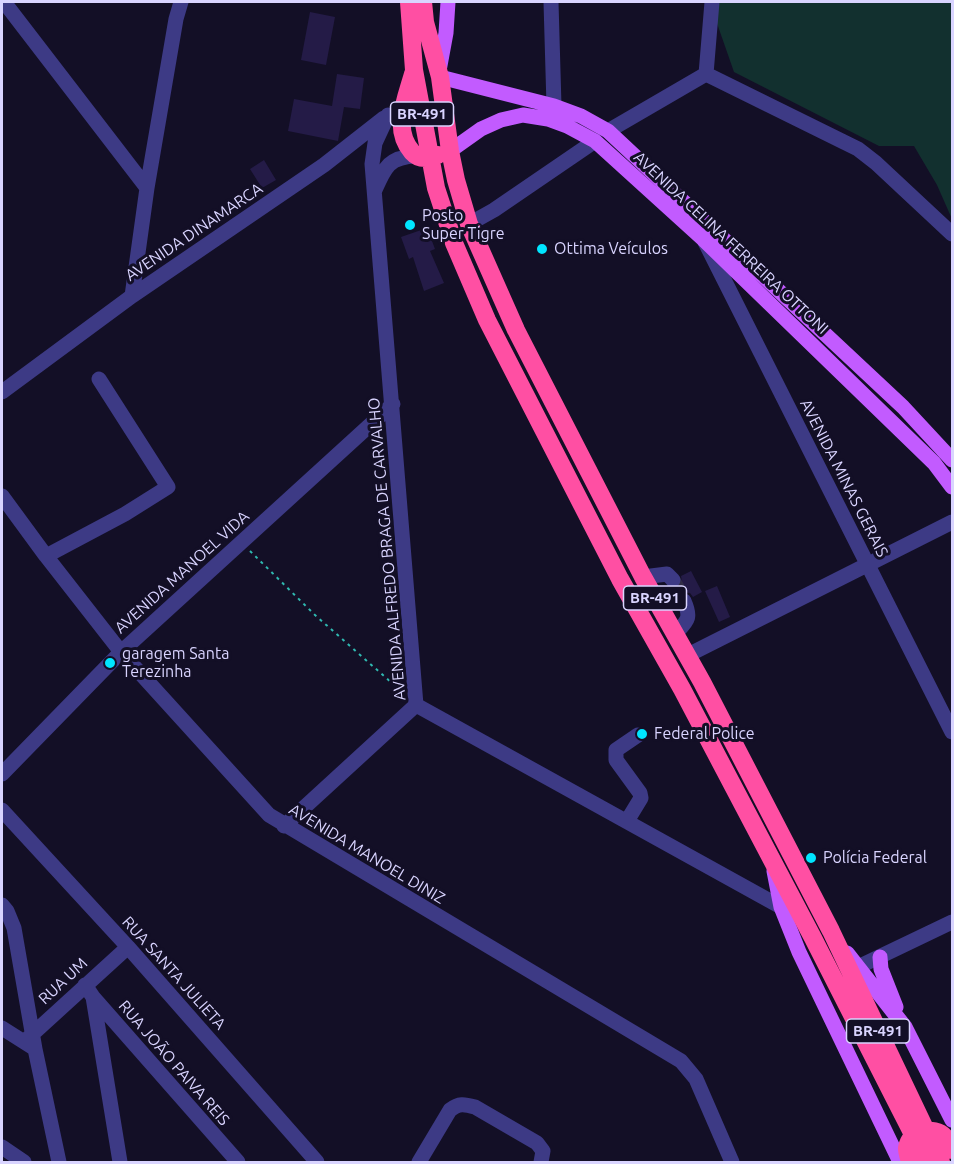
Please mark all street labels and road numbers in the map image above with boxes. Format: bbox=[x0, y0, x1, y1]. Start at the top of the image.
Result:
road number: BR-491 bbox=[390, 102, 454, 126]
street label: AVENIDA CELINA FERREIRA OTTONI bbox=[630, 148, 832, 338]
street label: AVENIDA DINAMARCA bbox=[122, 179, 266, 285]
street label: AVENIDA MINAS GERAIS bbox=[796, 396, 892, 560]
street label: AVENIDA ALFREDO BRAGA DE CARVALHO bbox=[364, 397, 410, 701]
street label: AVENIDA MANOEL VIDA bbox=[111, 507, 253, 637]
road number: BR-491 bbox=[624, 586, 686, 610]
street label: AVENIDA MANOEL DINIZ bbox=[286, 800, 448, 908]
street label: RUA SANTA JULIETA bbox=[118, 912, 230, 1034]
street label: RUA UM bbox=[35, 954, 91, 1008]
street label: RUA JOÃO PAIVA REIS bbox=[114, 996, 234, 1130]
road number: BR-491 bbox=[846, 1019, 910, 1043]

